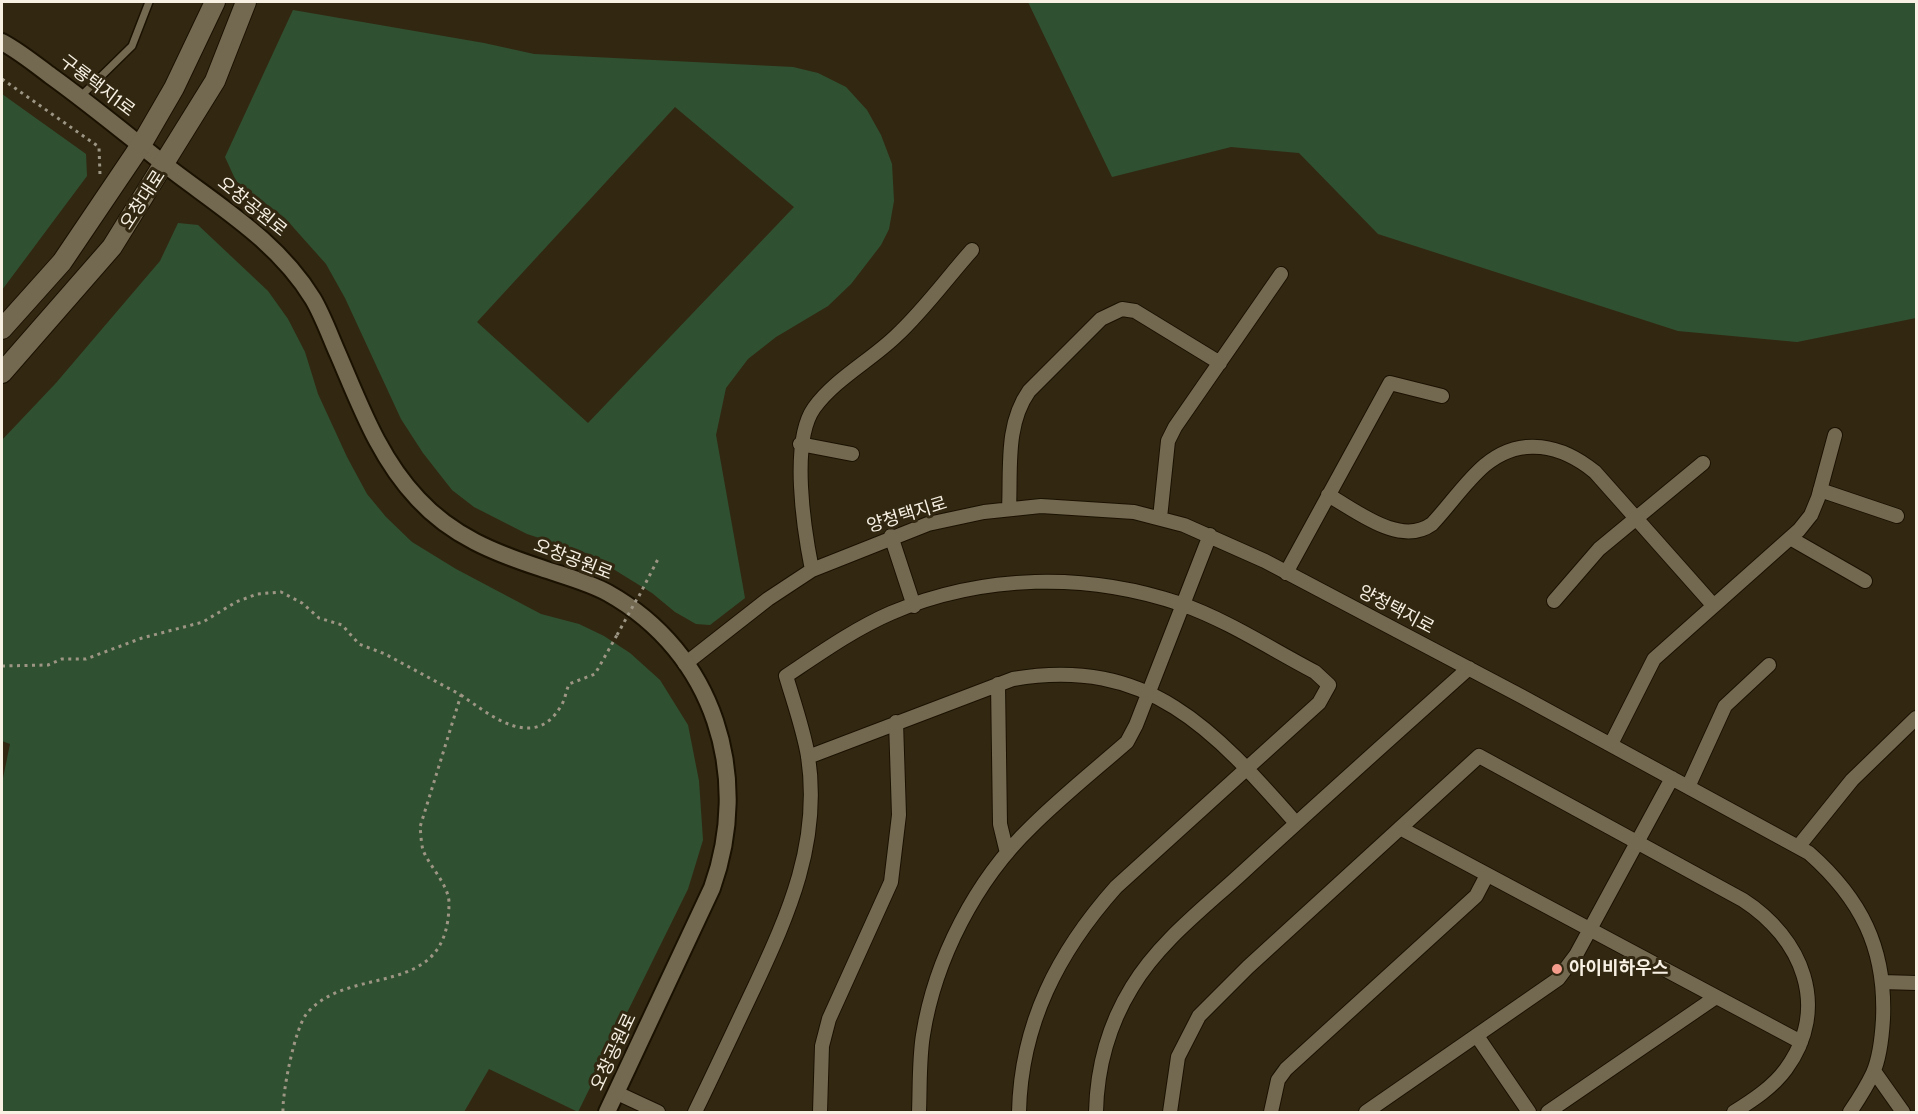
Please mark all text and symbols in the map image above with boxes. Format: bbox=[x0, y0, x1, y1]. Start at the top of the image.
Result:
street label: 구룡택지1로 bbox=[55, 51, 139, 121]
street label: 오창대로 bbox=[116, 166, 170, 234]
street label: 오창공원로 bbox=[213, 173, 291, 241]
street label: 양청택지로 bbox=[864, 493, 950, 537]
street label: 오창공원로 bbox=[530, 535, 616, 585]
street label: 양청택지로 bbox=[1354, 581, 1438, 639]
place label: 아이비하우스 bbox=[1569, 958, 1668, 980]
marker: 아이비하우스 bbox=[1550, 962, 1564, 976]
street label: 오창공원로 bbox=[587, 1010, 641, 1094]

